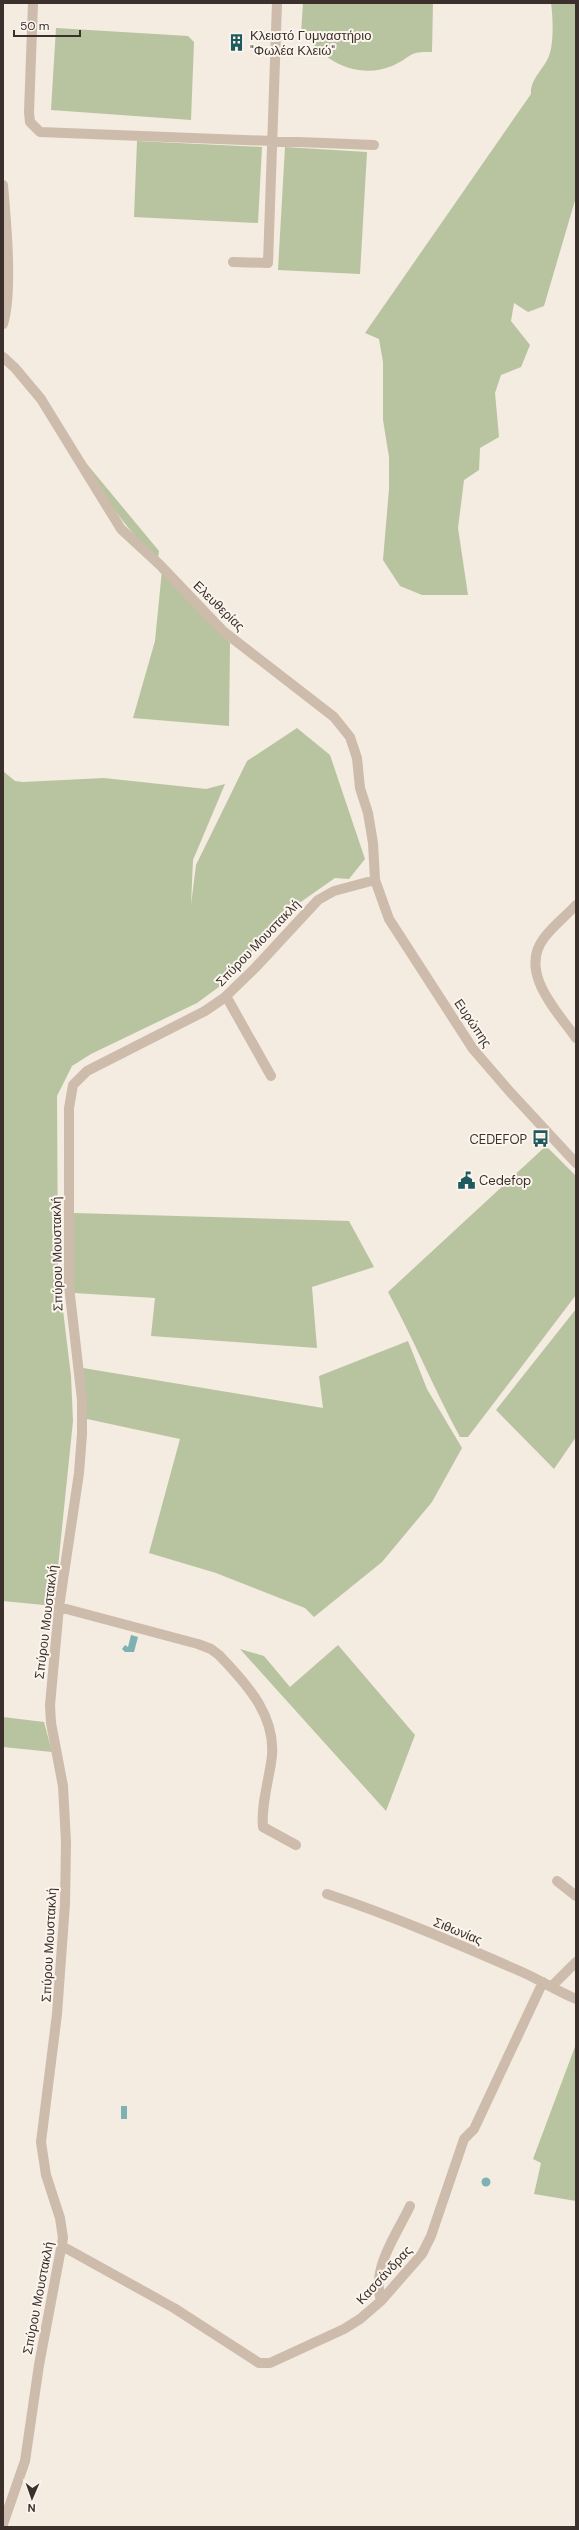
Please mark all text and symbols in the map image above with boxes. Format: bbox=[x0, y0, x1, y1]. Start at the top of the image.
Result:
scale bar bbox=[14, 12, 80, 38]
text: 50 m bbox=[20, 18, 49, 34]
place label: Κλειστό Γυμναστήριο "Φωλέα Κλειώ" bbox=[250, 27, 371, 59]
building icon: Κλειστό Γυμναστήριο "Φωλέα Κλειώ" bbox=[227, 32, 247, 52]
street label: Ελευθερίας bbox=[190, 577, 248, 635]
street label: Σπύρου Μουστακλή bbox=[212, 896, 304, 990]
street label: Ευρώπης bbox=[451, 995, 495, 1051]
bus stop icon: CEDEFOP bbox=[530, 1129, 550, 1149]
place label: CEDEFOP bbox=[469, 1131, 527, 1148]
public building icon: Cedefop bbox=[456, 1170, 476, 1190]
place label: Cedefop bbox=[479, 1172, 531, 1189]
street label: Σπύρου Μουστακλή bbox=[48, 1197, 66, 1311]
street label: Σπύρου Μουστακλή bbox=[31, 1564, 61, 1680]
street label: Σπύρου Μουστακλή bbox=[38, 1887, 60, 2003]
street label: Σιθωνίας bbox=[431, 1913, 485, 1949]
street label: Σπύρου Μουστακλή bbox=[19, 2240, 57, 2356]
street label: Κασσάνδρας bbox=[352, 2242, 416, 2308]
north arrow bbox=[12, 2478, 52, 2518]
text: N bbox=[27, 2501, 36, 2515]

